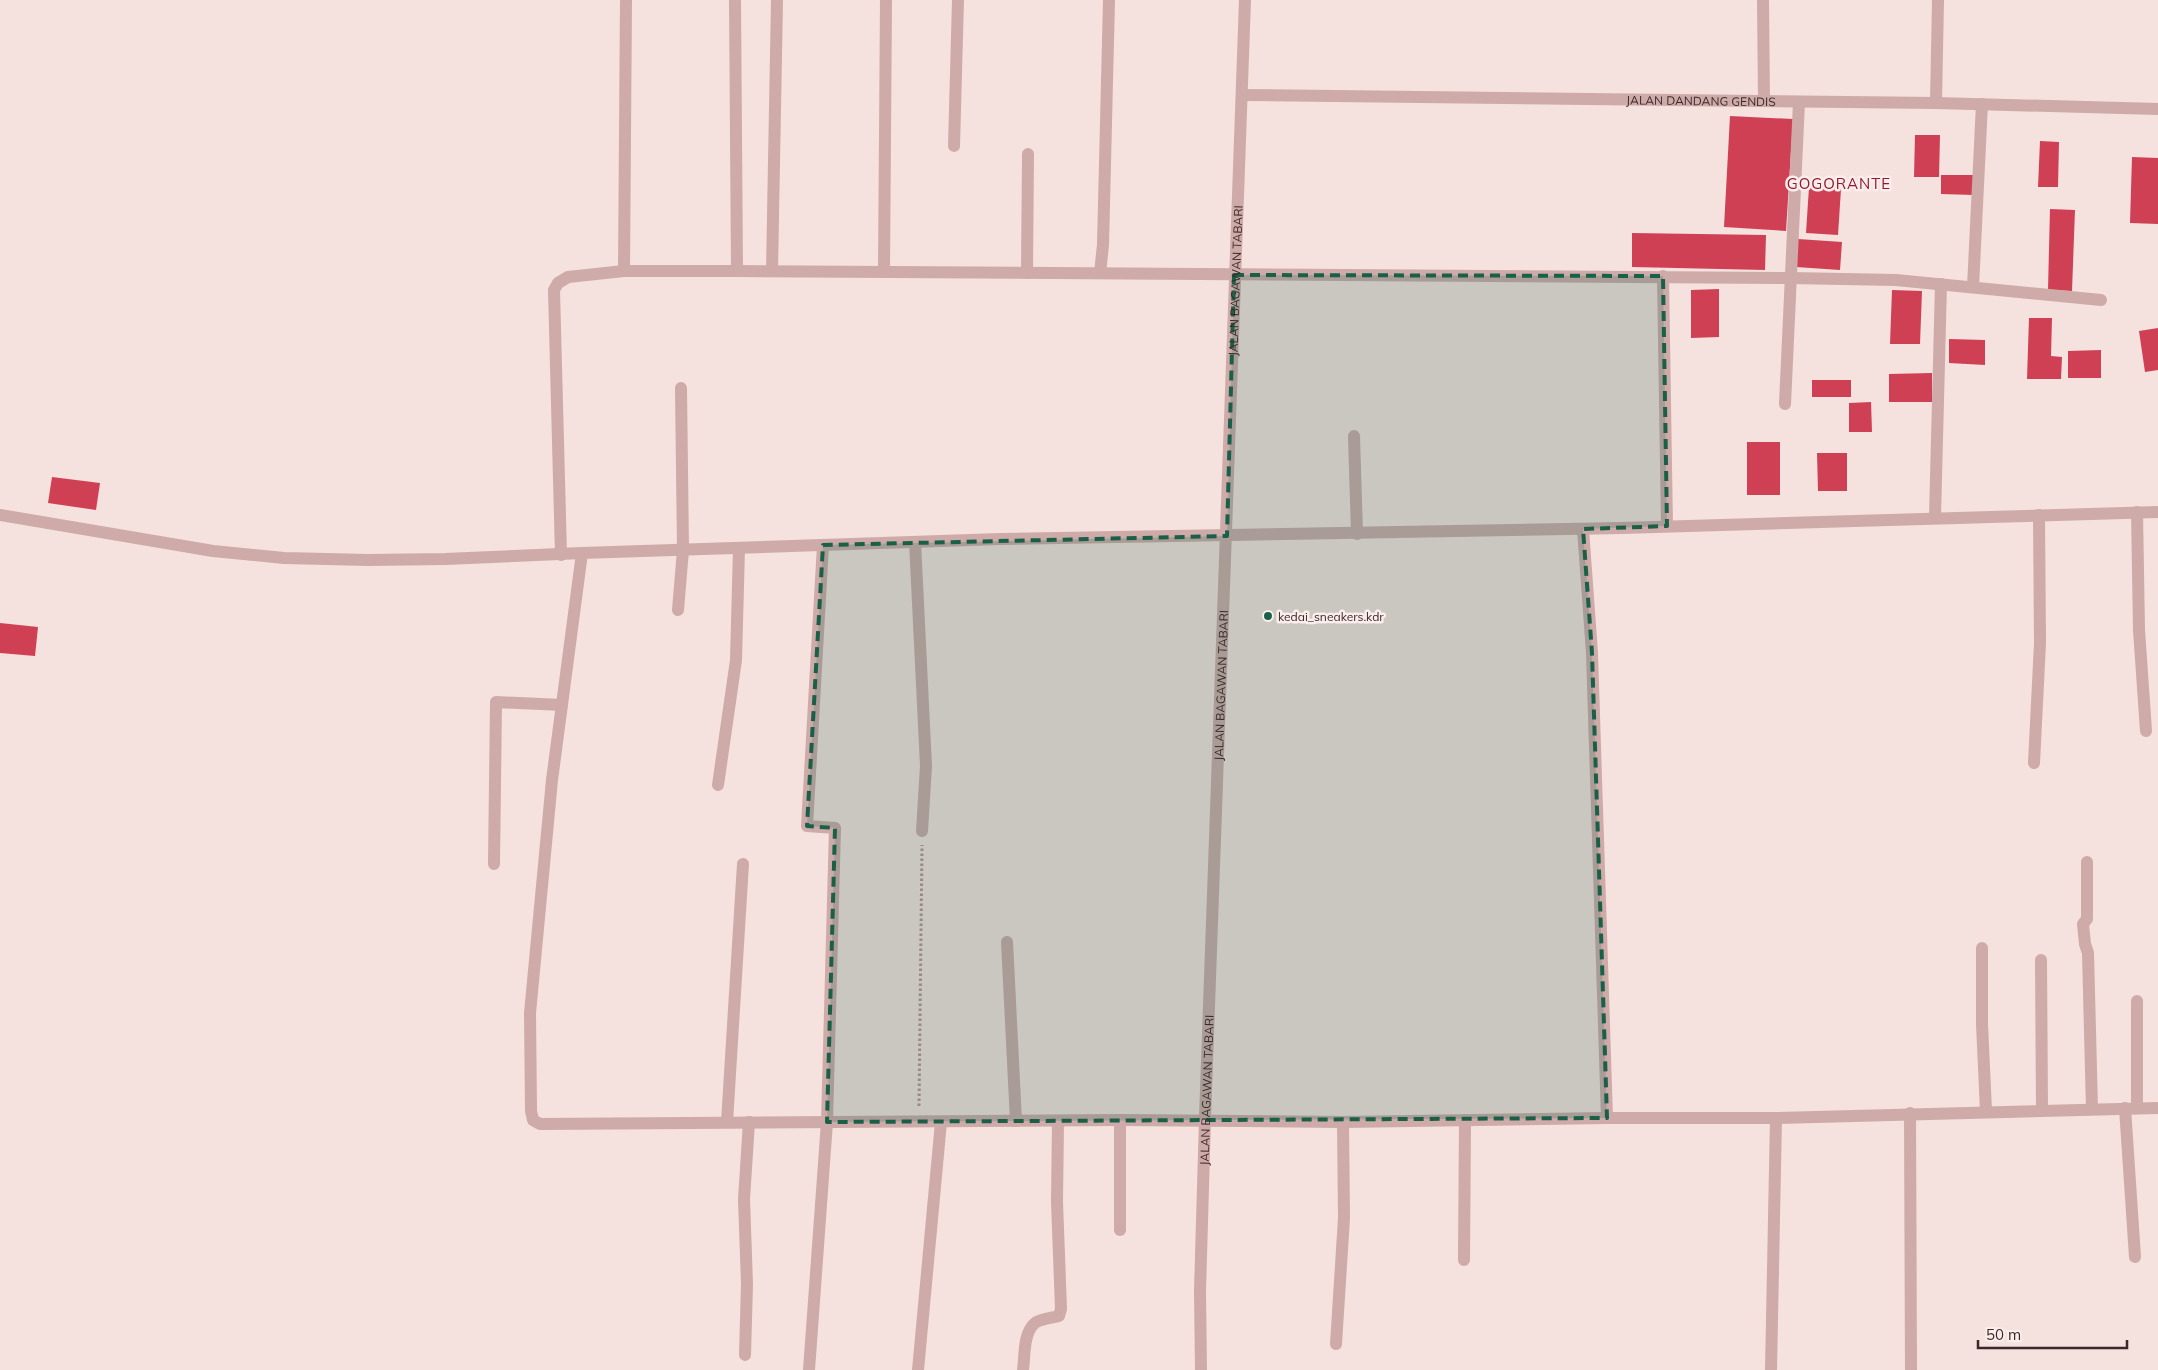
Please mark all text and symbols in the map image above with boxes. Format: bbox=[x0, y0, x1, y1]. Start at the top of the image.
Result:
street label: JALAN DANDANG GENDIS bbox=[1626, 92, 1776, 109]
district label: GOGORANTE bbox=[1787, 174, 1891, 193]
street label: JALAN BAGAWAN TABARI bbox=[1225, 205, 1245, 356]
place label: kedai_sneakers.kdr bbox=[1278, 609, 1384, 624]
street label: JALAN BAGAWAN TABARI bbox=[1210, 610, 1231, 761]
marker: kedai_sneakers.kdr bbox=[1262, 610, 1274, 622]
street label: JALAN BAGAWAN TABARI bbox=[1196, 1014, 1216, 1166]
scale bar bbox=[1978, 1318, 2127, 1350]
text: 50 m bbox=[1986, 1325, 2021, 1344]

